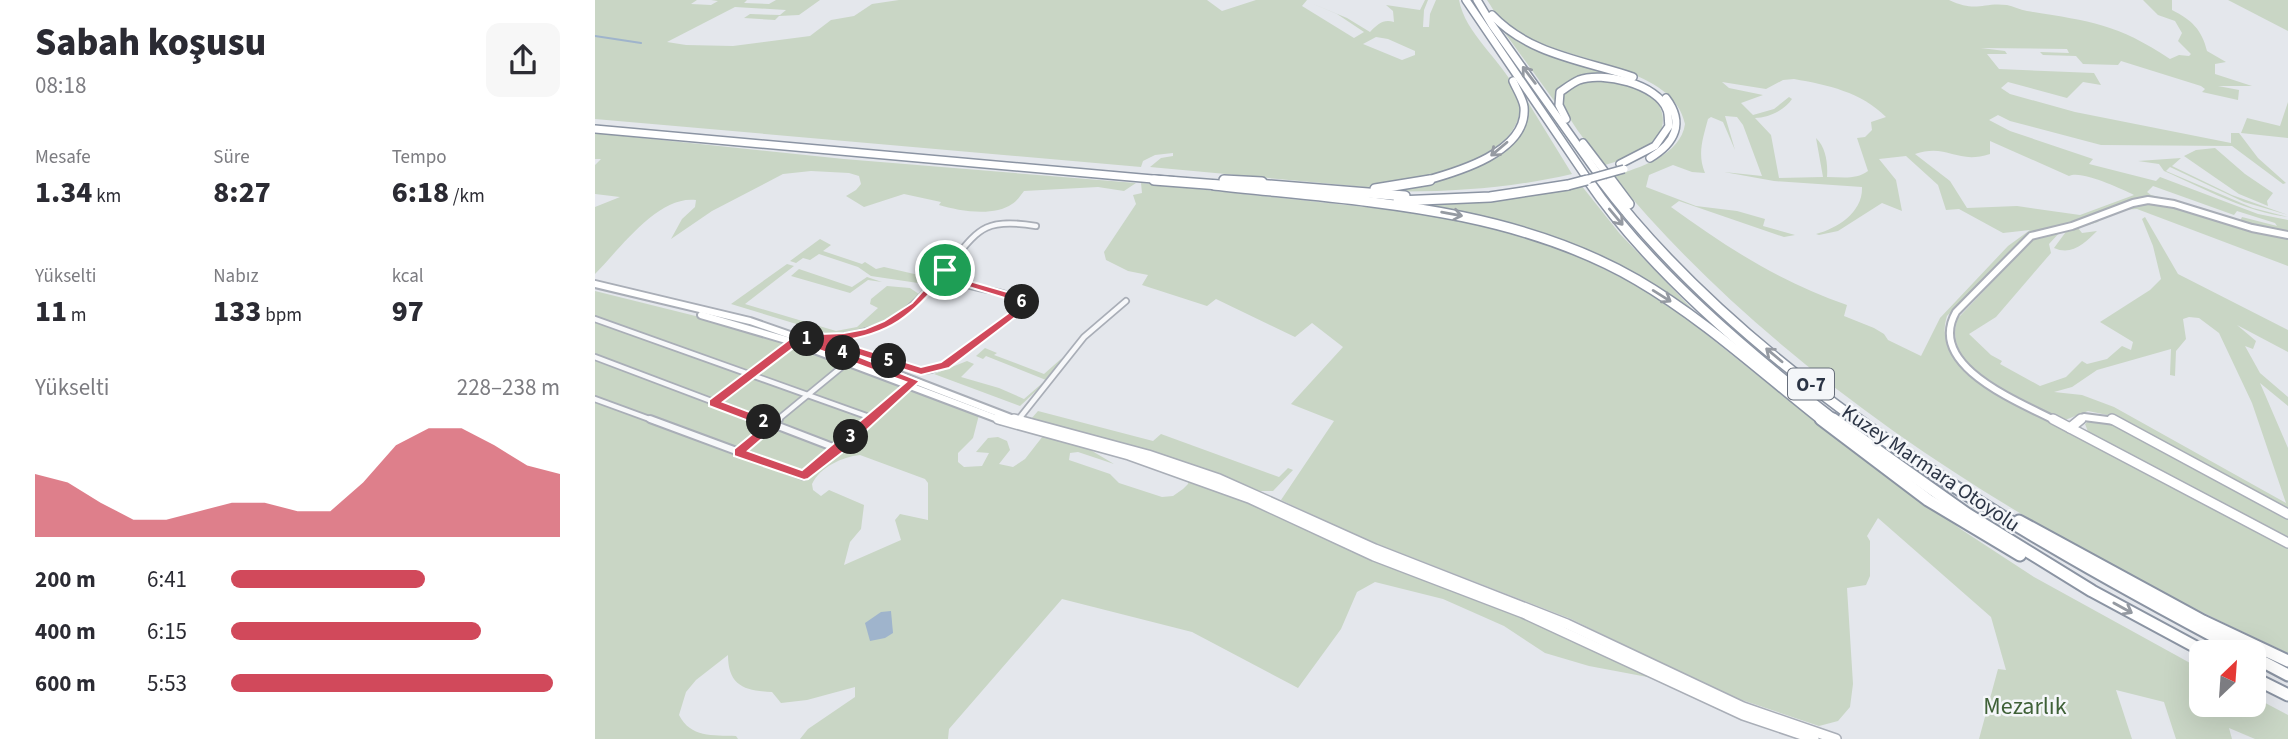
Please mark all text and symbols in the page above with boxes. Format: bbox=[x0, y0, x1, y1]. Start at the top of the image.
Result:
text: Sabah koşusu bbox=[35, 16, 266, 70]
button: share bbox=[486, 23, 560, 97]
one-way arrow bbox=[1521, 66, 1536, 84]
text: 08:18 bbox=[35, 69, 86, 102]
one-way arrow bbox=[1491, 141, 1509, 157]
text: Mesafe bbox=[35, 144, 91, 171]
text: Süre bbox=[213, 144, 250, 171]
text: Tempo bbox=[392, 144, 447, 171]
text: 1.34 bbox=[35, 171, 92, 214]
text: 8:27 bbox=[213, 171, 271, 214]
text: 6:18 bbox=[392, 171, 449, 214]
text: km bbox=[92, 183, 121, 210]
text: /km bbox=[449, 183, 485, 210]
one-way arrow bbox=[1440, 208, 1463, 221]
one-way arrow bbox=[1608, 208, 1624, 226]
pin bbox=[915, 240, 975, 300]
icon: arrive bbox=[926, 251, 964, 289]
text: Yükselti bbox=[35, 263, 96, 290]
text: Nabız bbox=[213, 263, 258, 290]
text: kcal bbox=[392, 263, 424, 290]
pin: 6 bbox=[1005, 284, 1039, 320]
text: 6 bbox=[1016, 288, 1027, 315]
text: 11 bbox=[35, 290, 67, 333]
text: 133 bbox=[213, 290, 261, 333]
text: 97 bbox=[392, 290, 424, 333]
one-way arrow bbox=[1652, 290, 1672, 304]
text: m bbox=[67, 302, 87, 329]
text: bpm bbox=[261, 302, 302, 329]
pin: 1 bbox=[789, 322, 825, 356]
text: 1 bbox=[801, 325, 812, 352]
pin: 4 bbox=[825, 336, 861, 370]
text: 4 bbox=[837, 339, 848, 366]
pin: 5 bbox=[871, 344, 907, 378]
text: 5 bbox=[883, 347, 894, 374]
one-way arrow bbox=[1766, 347, 1784, 363]
road number: O-7 bbox=[1788, 368, 1834, 400]
text: Yükselti bbox=[35, 371, 109, 404]
text: 228–238 m bbox=[457, 371, 560, 404]
street label: Kuzey Marmara Otoyolu bbox=[1836, 397, 2026, 539]
pin: 2 bbox=[747, 404, 781, 440]
text: 2 bbox=[758, 408, 769, 435]
pin: 3 bbox=[833, 420, 869, 454]
text: 3 bbox=[845, 423, 856, 450]
text: 200 m bbox=[35, 563, 96, 596]
text: 6:41 bbox=[147, 563, 187, 596]
one-way arrow bbox=[2113, 601, 2133, 615]
text: 400 m bbox=[35, 615, 96, 648]
text: 6:15 bbox=[147, 615, 187, 648]
north arrow bbox=[2189, 640, 2266, 718]
map controls bbox=[2189, 640, 2266, 717]
text: 600 m bbox=[35, 667, 96, 700]
text: 5:53 bbox=[147, 667, 187, 700]
park label: Mezarlık bbox=[1983, 689, 2067, 724]

